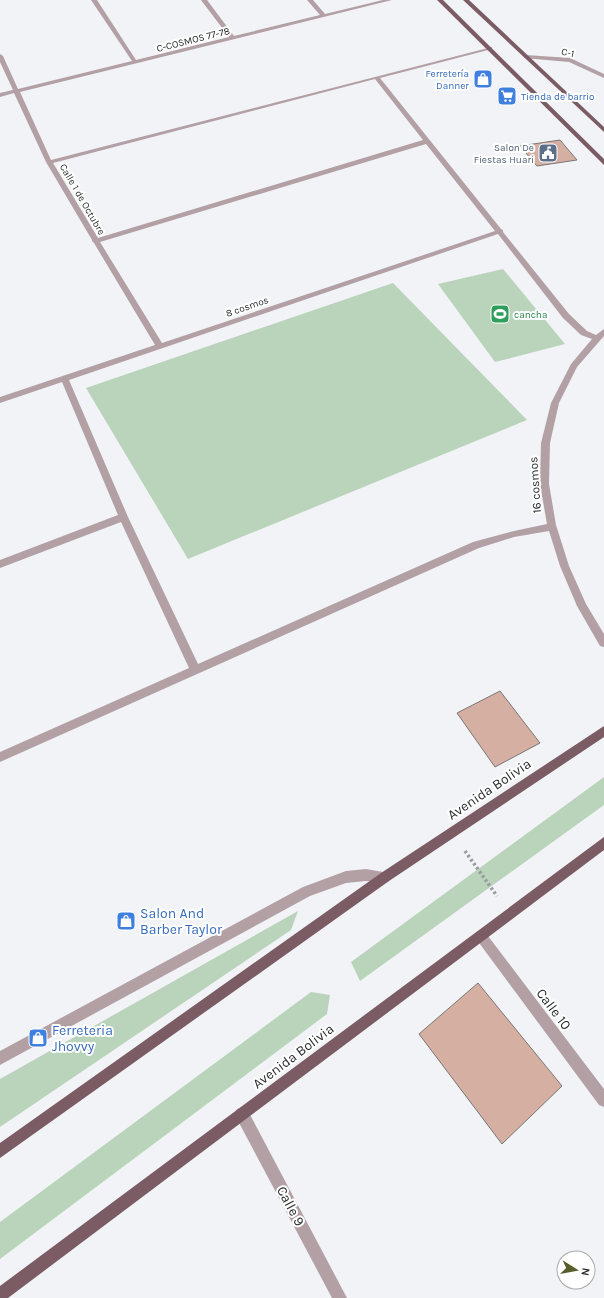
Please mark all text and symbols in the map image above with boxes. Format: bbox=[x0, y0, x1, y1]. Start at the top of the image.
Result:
street label: C-COSMOS 77-78 bbox=[155, 25, 231, 55]
street label: C-1 bbox=[560, 46, 575, 60]
place label: Ferretería Danner bbox=[426, 68, 469, 92]
shop icon: Ferretería Danner bbox=[472, 68, 494, 90]
supermarket icon: Tienda de barrio bbox=[496, 85, 518, 107]
place label: Tienda de barrio bbox=[521, 91, 595, 103]
place label: Salon De Fiestas Huari bbox=[474, 142, 534, 166]
public building icon: Salon De Fiestas Huari bbox=[537, 142, 559, 164]
street label: Calle 1 de Octubre bbox=[57, 162, 107, 237]
street label: 8 cosmos bbox=[224, 294, 270, 320]
sports icon: cancha bbox=[489, 303, 511, 325]
place label: cancha bbox=[514, 309, 547, 321]
street label: 16 cosmos bbox=[526, 456, 544, 514]
street label: Avenida Bolivia bbox=[444, 755, 534, 824]
place label: Salon And Barber Taylor bbox=[140, 905, 223, 938]
shop icon: Salon And Barber Taylor bbox=[115, 910, 137, 932]
street label: Calle 10 bbox=[532, 985, 575, 1033]
street label: Avenida Bolivia bbox=[249, 1020, 337, 1092]
place label: Ferreteria Jhovvy bbox=[52, 1022, 113, 1055]
shop icon: Ferreteria Jhovvy bbox=[27, 1027, 49, 1049]
street label: Calle 9 bbox=[273, 1183, 308, 1229]
north arrow bbox=[556, 1250, 596, 1290]
text: N bbox=[578, 1267, 592, 1277]

